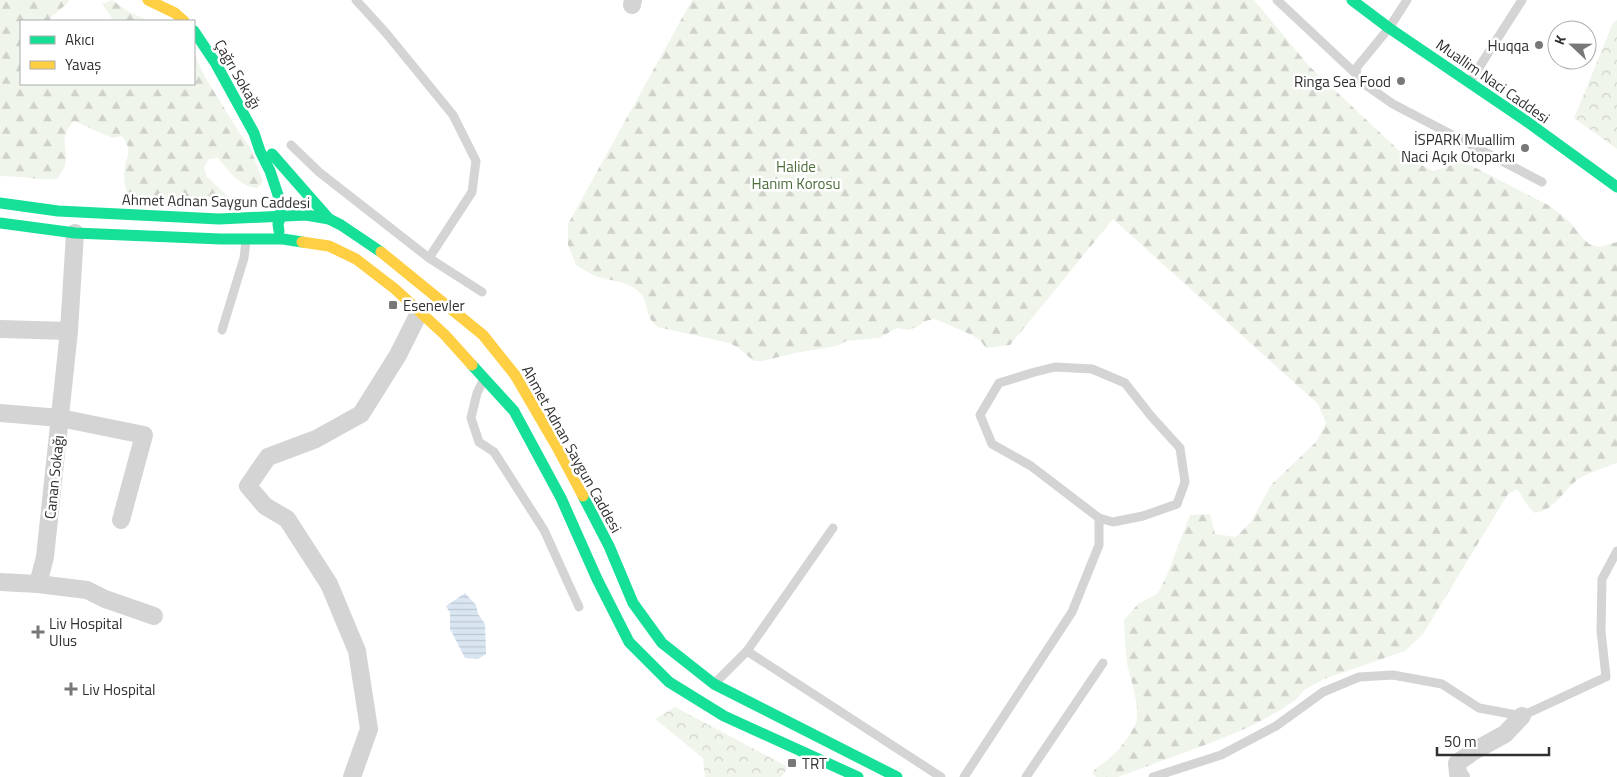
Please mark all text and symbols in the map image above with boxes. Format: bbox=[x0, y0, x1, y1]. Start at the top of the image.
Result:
legend bbox=[20, 20, 195, 85]
north arrow bbox=[1547, 20, 1597, 70]
text: Akıcı bbox=[65, 28, 94, 51]
text: K bbox=[1548, 32, 1571, 48]
street label: Muallim Naci Caddesi bbox=[1431, 33, 1555, 129]
place label: Huqqa bbox=[1488, 34, 1529, 57]
street label: Çağrı Sokağı bbox=[209, 35, 267, 113]
marker: Huqqa bbox=[1533, 39, 1545, 51]
text: Yavaş bbox=[65, 53, 101, 76]
place label: Ringa Sea Food bbox=[1294, 70, 1391, 93]
marker: Ringa Sea Food bbox=[1395, 75, 1407, 87]
place label: İSPARK Muallim Naci Açık Otoparkı bbox=[1401, 128, 1515, 168]
marker: İSPARK Muallim Naci Açık Otoparkı bbox=[1519, 142, 1531, 154]
park label: Halide Hanım Korosu bbox=[752, 155, 840, 195]
street label: Ahmet Adnan Saygun Caddesi bbox=[122, 188, 310, 214]
place label: Esenevler bbox=[403, 294, 465, 317]
marker: Esenevler bbox=[387, 299, 399, 311]
street label: Ahmet Adnan Saygun Caddesi bbox=[516, 361, 628, 537]
street label: Canan Sokağı bbox=[38, 434, 70, 520]
place label: Liv Hospital Ulus bbox=[49, 612, 122, 652]
marker: Liv Hospital Ulus bbox=[31, 625, 45, 639]
place label: Liv Hospital bbox=[82, 678, 155, 701]
marker: Liv Hospital bbox=[64, 682, 78, 696]
scale bar bbox=[1437, 724, 1550, 756]
text: 50 m bbox=[1444, 730, 1477, 753]
place label: TRT bbox=[802, 752, 827, 775]
marker: TRT bbox=[786, 757, 798, 769]

